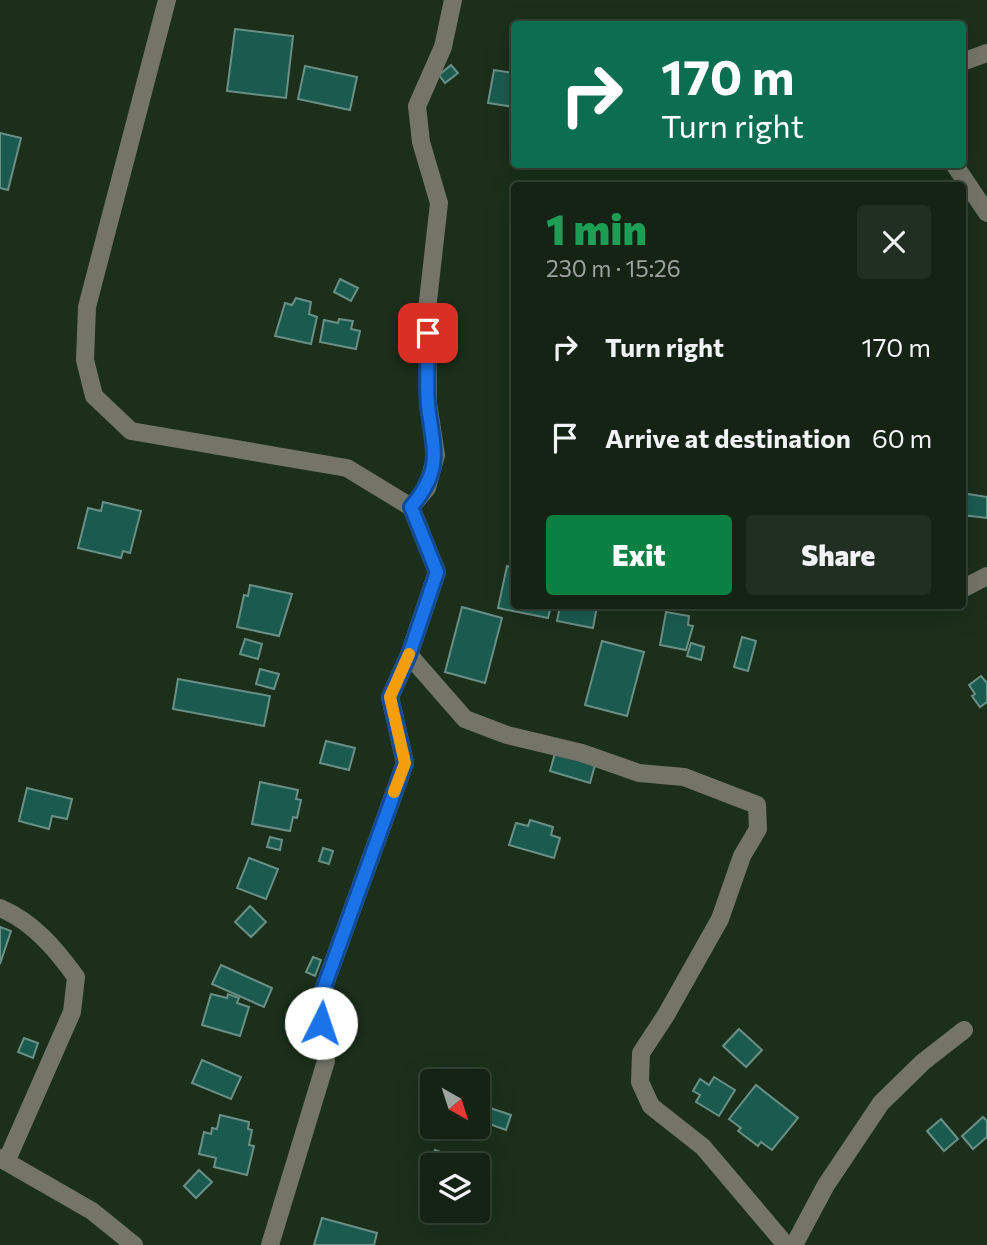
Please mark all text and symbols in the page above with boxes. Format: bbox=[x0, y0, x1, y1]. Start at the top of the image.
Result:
text: 170 m bbox=[661, 45, 794, 105]
icon: right bbox=[546, 49, 637, 140]
text: Turn right bbox=[661, 105, 804, 145]
text: 1 min bbox=[546, 202, 647, 254]
button: close bbox=[857, 205, 931, 279]
text: 230 m · 15:26 bbox=[546, 254, 681, 282]
pin bbox=[398, 303, 458, 363]
icon: arrive bbox=[409, 314, 447, 352]
icon: right bbox=[546, 328, 584, 366]
text: Turn right bbox=[605, 331, 724, 362]
text: 170 m bbox=[862, 331, 931, 362]
icon: arrive bbox=[546, 419, 584, 457]
text: Arrive at destination bbox=[605, 422, 851, 453]
text: 60 m bbox=[872, 422, 932, 453]
button: Exit bbox=[546, 515, 732, 595]
button: Share bbox=[746, 515, 931, 595]
position arrow bbox=[284, 986, 358, 1060]
north arrow bbox=[420, 1069, 490, 1139]
map controls bbox=[420, 1069, 490, 1223]
button: layers bbox=[420, 1153, 490, 1223]

